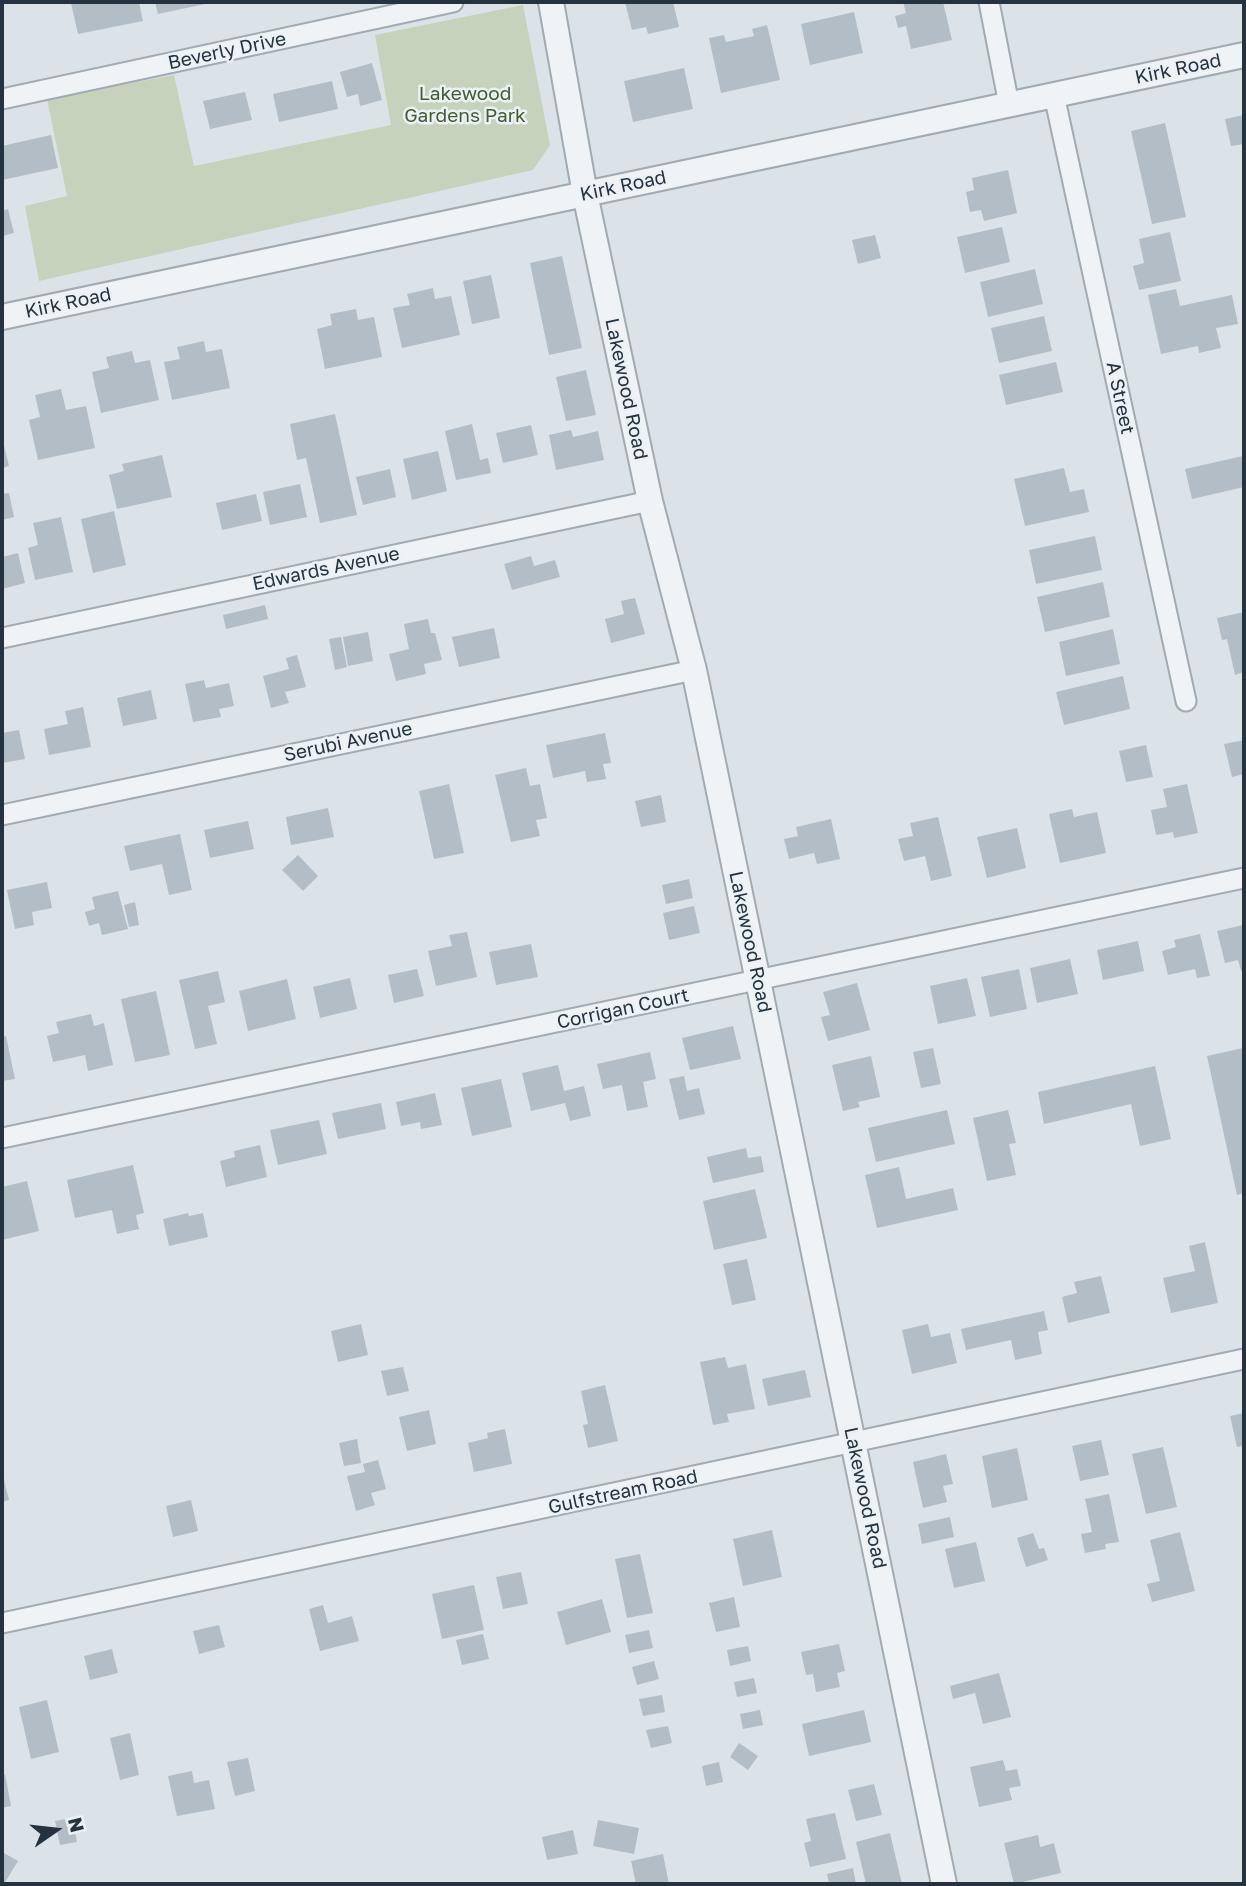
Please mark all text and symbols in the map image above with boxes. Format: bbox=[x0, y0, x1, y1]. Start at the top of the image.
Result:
street label: Beverly Drive bbox=[166, 27, 288, 75]
street label: Kirk Road bbox=[1133, 49, 1223, 89]
park label: Lakewood Gardens Park bbox=[404, 83, 526, 127]
street label: Kirk Road bbox=[578, 166, 668, 206]
street label: Kirk Road bbox=[23, 283, 113, 323]
street label: Lakewood Road bbox=[600, 316, 652, 462]
street label: A Street bbox=[1101, 360, 1139, 436]
street label: Edwards Avenue bbox=[250, 542, 402, 596]
street label: Serubi Avenue bbox=[282, 717, 414, 767]
street label: Lakewood Road bbox=[724, 869, 776, 1015]
street label: Corrigan Court bbox=[555, 984, 691, 1034]
street label: Lakewood Road bbox=[839, 1425, 891, 1571]
street label: Gulfstream Road bbox=[546, 1465, 700, 1519]
north arrow bbox=[21, 1795, 91, 1865]
text: N bbox=[64, 1815, 90, 1835]

